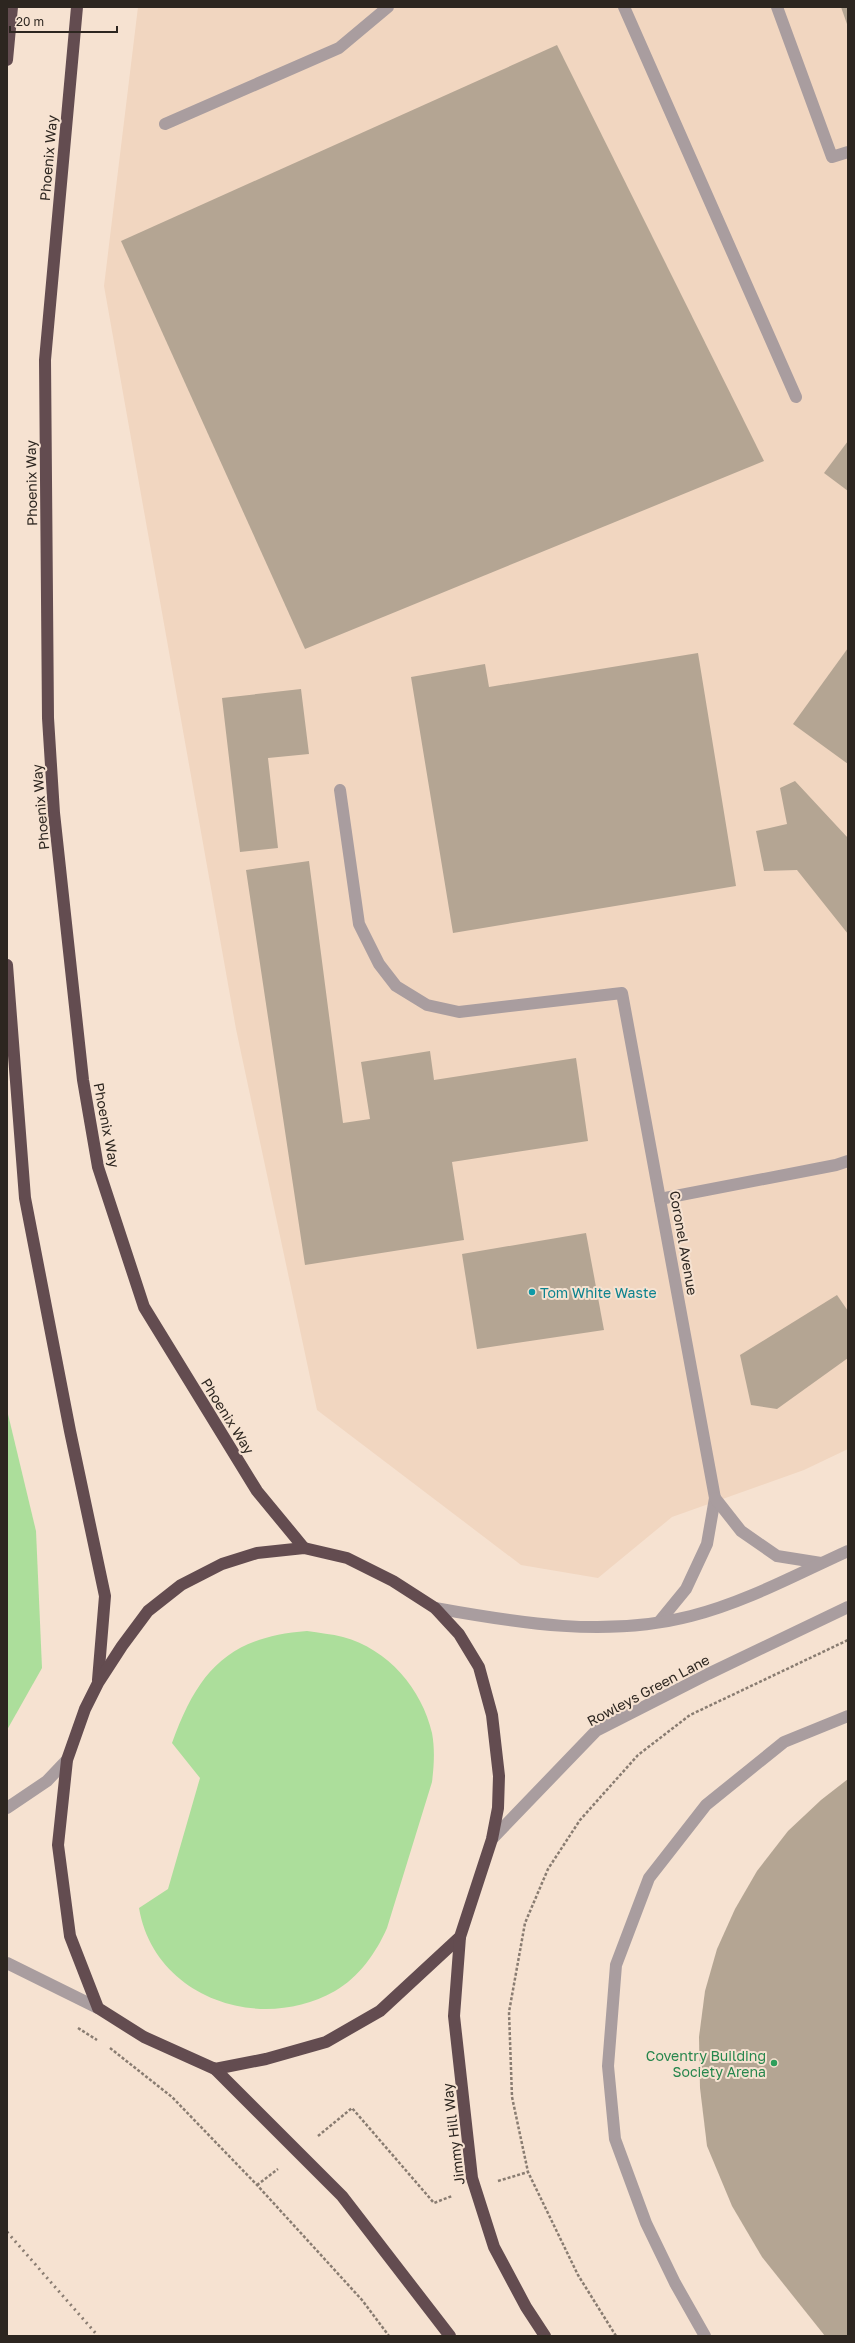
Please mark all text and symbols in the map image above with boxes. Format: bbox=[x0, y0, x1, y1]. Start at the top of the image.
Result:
scale bar bbox=[10, 8, 117, 34]
text: 20 m bbox=[16, 14, 44, 29]
street label: Phoenix Way bbox=[36, 114, 60, 202]
street label: Phoenix Way bbox=[22, 440, 40, 526]
street label: Phoenix Way bbox=[28, 763, 52, 851]
street label: Phoenix Way bbox=[90, 1081, 124, 1169]
street label: Coronel Avenue bbox=[666, 1189, 702, 1297]
place label: Tom White Waste bbox=[540, 1284, 657, 1301]
marker: Tom White Waste bbox=[527, 1287, 537, 1297]
street label: Phoenix Way bbox=[198, 1375, 258, 1457]
street label: Rowleys Green Lane bbox=[584, 1651, 712, 1729]
place label: Coventry Building Society Arena bbox=[646, 2047, 766, 2080]
marker: Coventry Building Society Arena bbox=[769, 2058, 779, 2068]
street label: Jimmy Hill Way bbox=[438, 2082, 468, 2186]

